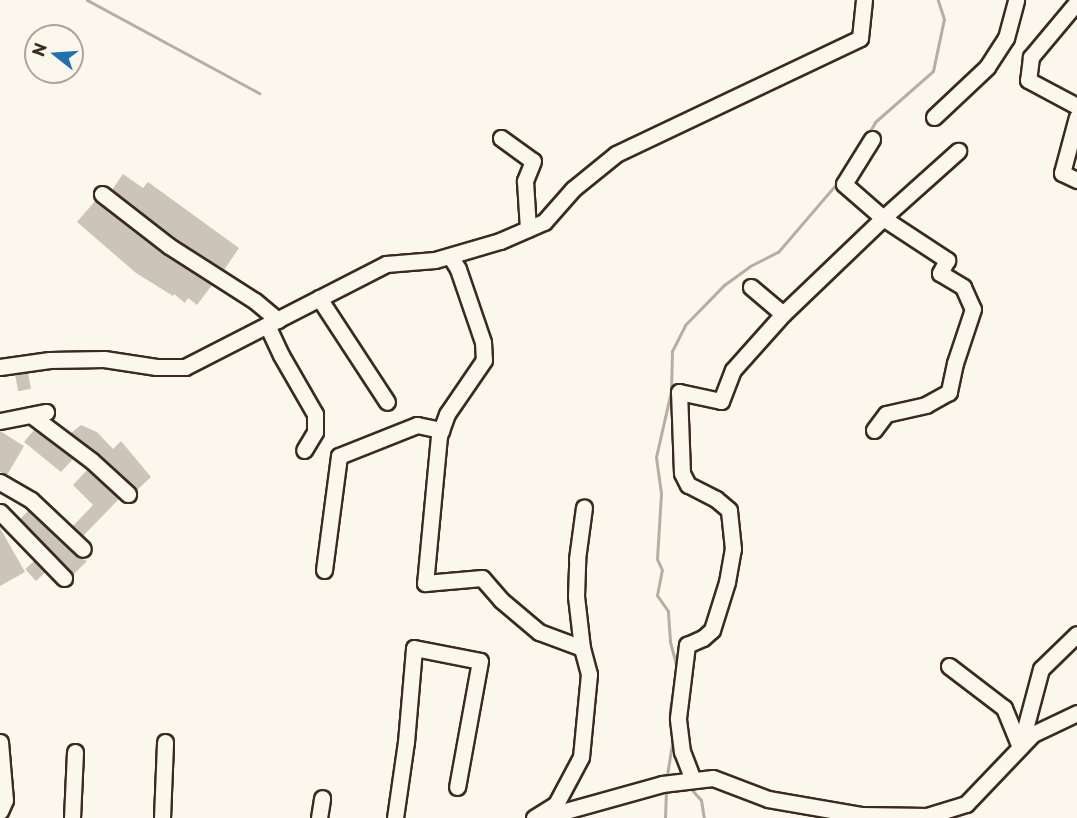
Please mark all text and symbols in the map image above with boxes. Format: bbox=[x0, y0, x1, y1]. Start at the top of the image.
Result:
north arrow bbox=[24, 24, 84, 84]
text: N bbox=[25, 40, 52, 59]

